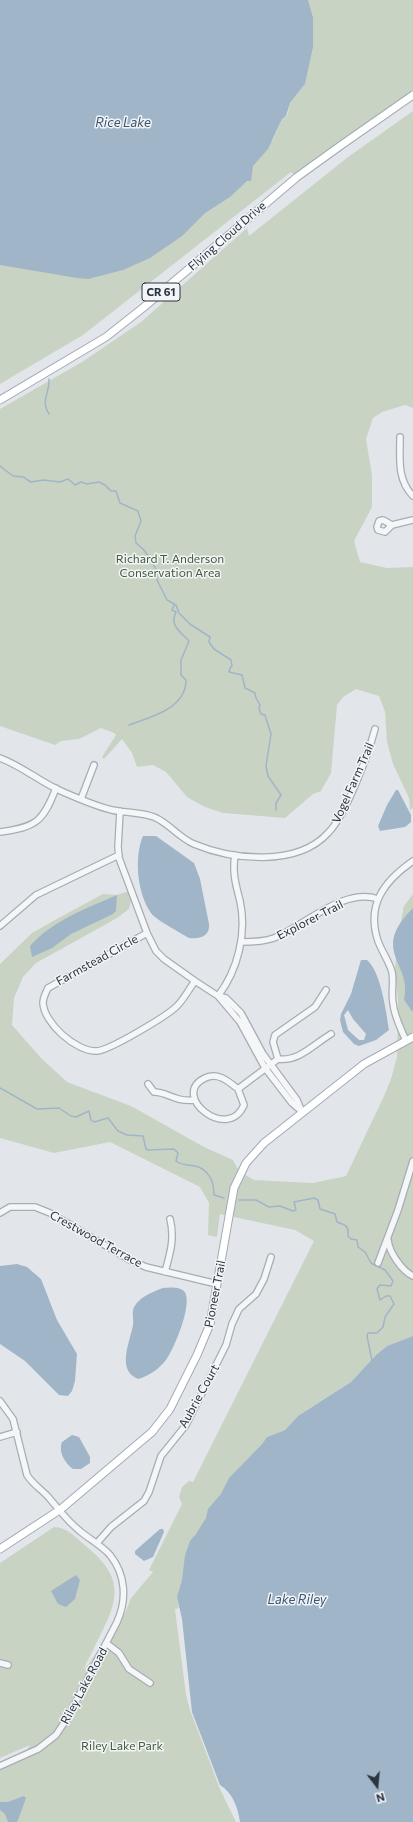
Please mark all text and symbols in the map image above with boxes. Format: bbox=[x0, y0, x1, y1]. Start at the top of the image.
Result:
water label: Rice Lake bbox=[95, 115, 151, 131]
street label: Flying Cloud Drive bbox=[185, 198, 269, 274]
road number: CR 61 bbox=[142, 283, 180, 301]
park label: Richard T. Anderson Conservation Area bbox=[116, 552, 224, 580]
street label: Vogel Farm Trail bbox=[329, 740, 377, 826]
street label: Explorer Trail bbox=[274, 897, 346, 943]
street label: Farmstead Circle bbox=[54, 932, 140, 988]
street label: Crestwood Terrace bbox=[47, 1208, 145, 1270]
street label: Pioneer Trail bbox=[201, 1259, 229, 1329]
street label: Aubrie Court bbox=[176, 1362, 222, 1430]
water label: Lake Riley bbox=[267, 1592, 327, 1608]
street label: Riley Lake Road bbox=[58, 1645, 110, 1727]
park label: Riley Lake Park bbox=[81, 1739, 163, 1753]
north arrow bbox=[357, 1766, 397, 1806]
text: N bbox=[375, 1791, 386, 1805]

